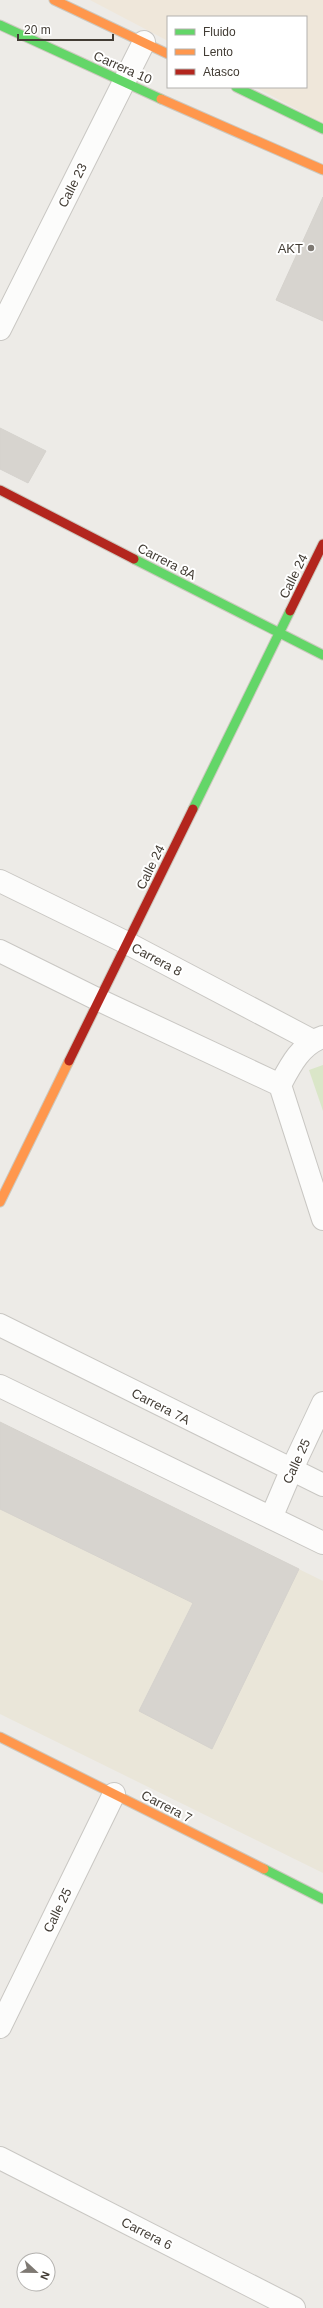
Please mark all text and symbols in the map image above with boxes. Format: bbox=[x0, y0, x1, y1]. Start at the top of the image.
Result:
scale bar bbox=[18, 16, 113, 42]
legend bbox=[167, 16, 307, 88]
text: 20 m bbox=[24, 23, 51, 37]
text: Fluido bbox=[203, 25, 236, 39]
text: Lento bbox=[203, 45, 233, 59]
street label: Carrera 10 bbox=[91, 48, 154, 87]
text: Atasco bbox=[203, 65, 240, 79]
street label: Calle 23 bbox=[55, 161, 90, 210]
place label: AKT bbox=[278, 241, 303, 256]
marker: AKT bbox=[306, 243, 316, 253]
street label: Carrera 8A bbox=[135, 540, 199, 583]
street label: Calle 24 bbox=[276, 551, 311, 601]
street label: Calle 24 bbox=[133, 842, 168, 892]
street label: Carrera 8 bbox=[129, 940, 185, 979]
street label: Carrera 7A bbox=[129, 1385, 193, 1428]
street label: Calle 25 bbox=[280, 1436, 313, 1486]
street label: Carrera 7 bbox=[139, 1787, 195, 1826]
street label: Calle 25 bbox=[40, 1885, 75, 1935]
street label: Carrera 6 bbox=[119, 2214, 175, 2253]
north arrow bbox=[16, 2252, 56, 2292]
text: N bbox=[38, 2270, 52, 2282]

